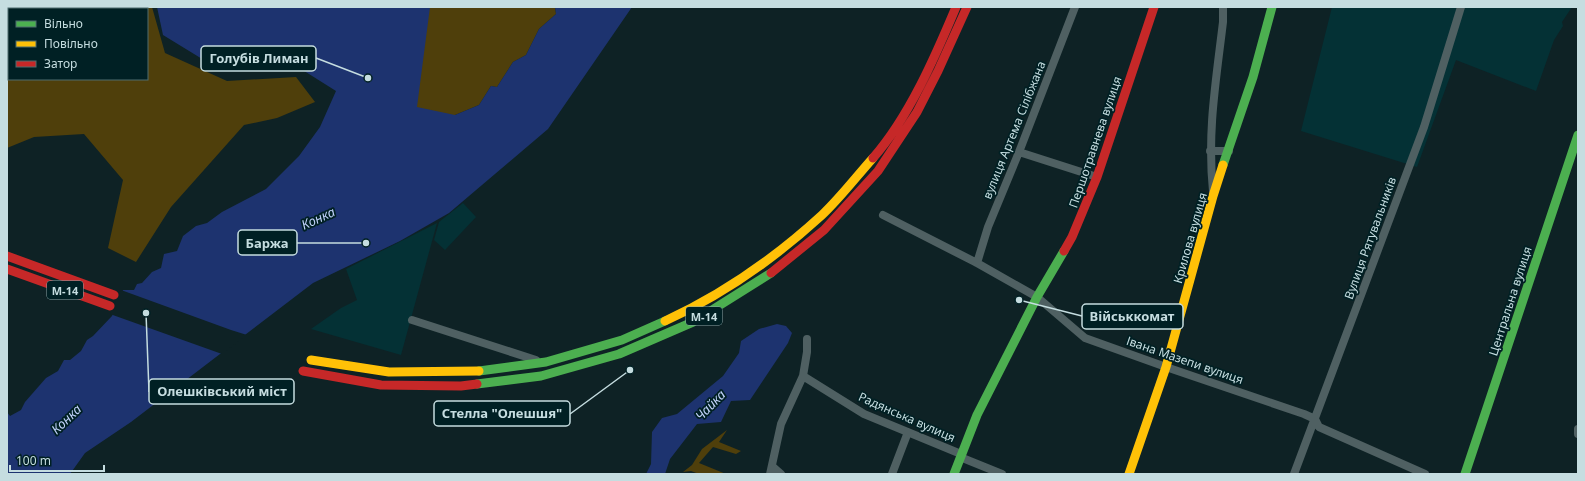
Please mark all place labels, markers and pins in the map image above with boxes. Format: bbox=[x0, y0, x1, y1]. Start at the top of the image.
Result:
callout: Голубів Лиман bbox=[201, 46, 316, 71]
callout: Баржа bbox=[238, 230, 297, 255]
callout: Військкомат bbox=[1082, 304, 1183, 329]
callout: Олешківський міст bbox=[149, 379, 294, 404]
callout: Стелла "Олешшя" bbox=[434, 401, 570, 426]

